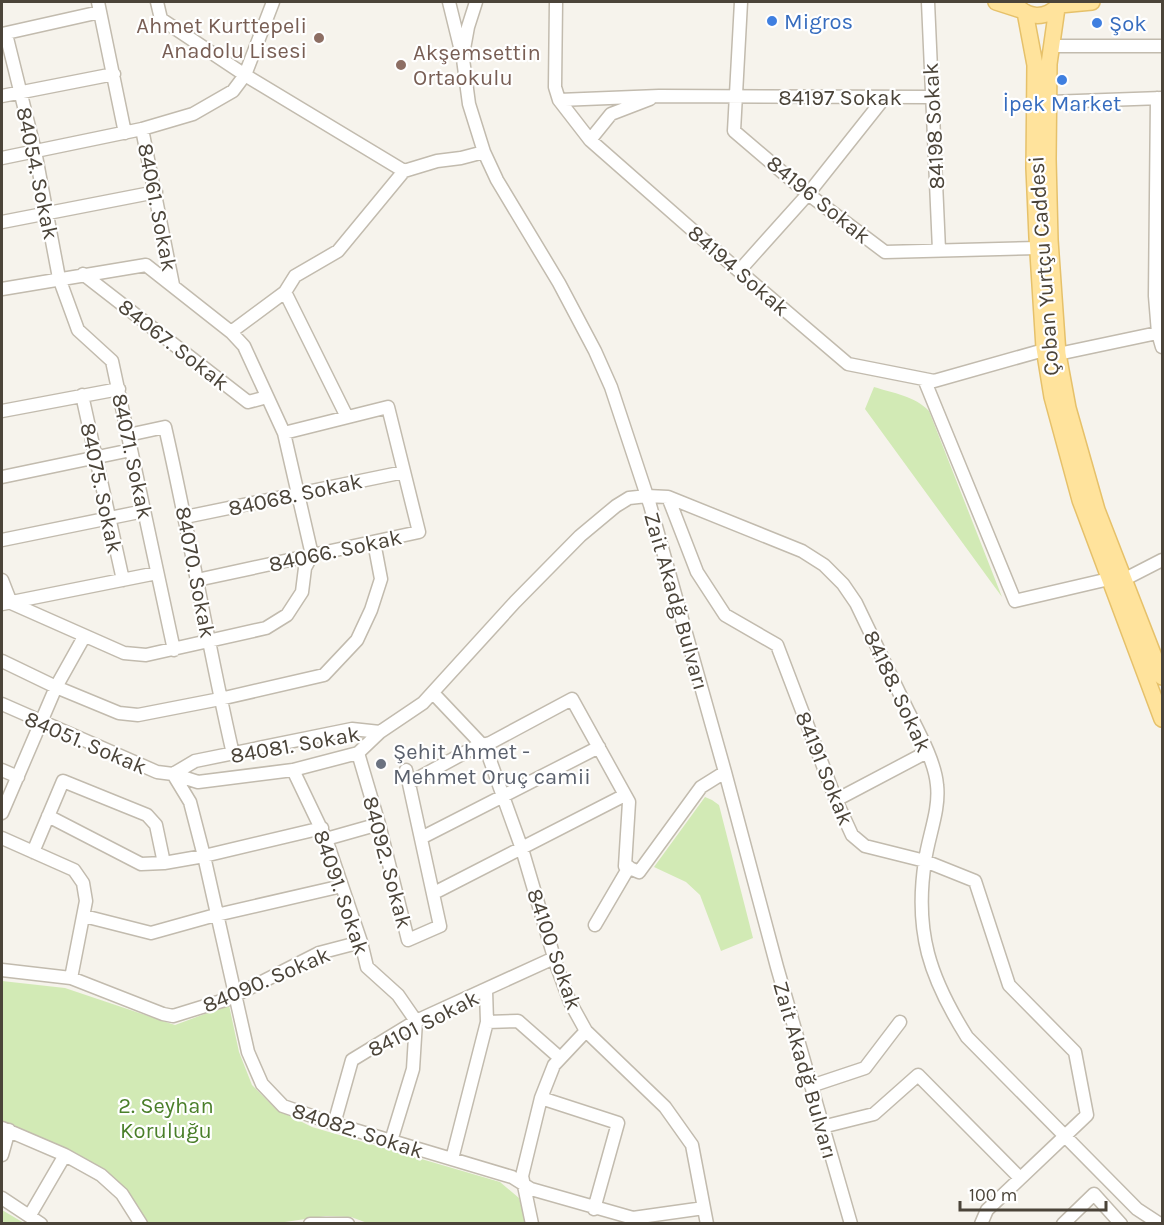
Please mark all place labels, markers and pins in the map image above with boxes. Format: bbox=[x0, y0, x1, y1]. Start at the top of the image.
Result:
place label: Migros bbox=[784, 9, 853, 35]
place label: Şok bbox=[1109, 11, 1147, 37]
place label: Ahmet Kurttepeli Anadolu Lisesi bbox=[136, 13, 307, 64]
marker: Migros bbox=[765, 14, 779, 28]
marker: Şok bbox=[1090, 16, 1104, 30]
marker: Ahmet Kurttepeli Anadolu Lisesi bbox=[312, 31, 326, 45]
place label: Akşemsettin Ortaokulu bbox=[413, 40, 541, 91]
marker: Akşemsettin Ortaokulu bbox=[394, 58, 408, 72]
marker: İpek Market bbox=[1055, 73, 1069, 87]
place label: İpek Market bbox=[1003, 91, 1121, 117]
place label: Şehit Ahmet - Mehmet Oruç camii bbox=[393, 739, 591, 790]
marker: Şehit Ahmet - Mehmet Oruç camii bbox=[374, 757, 388, 771]

